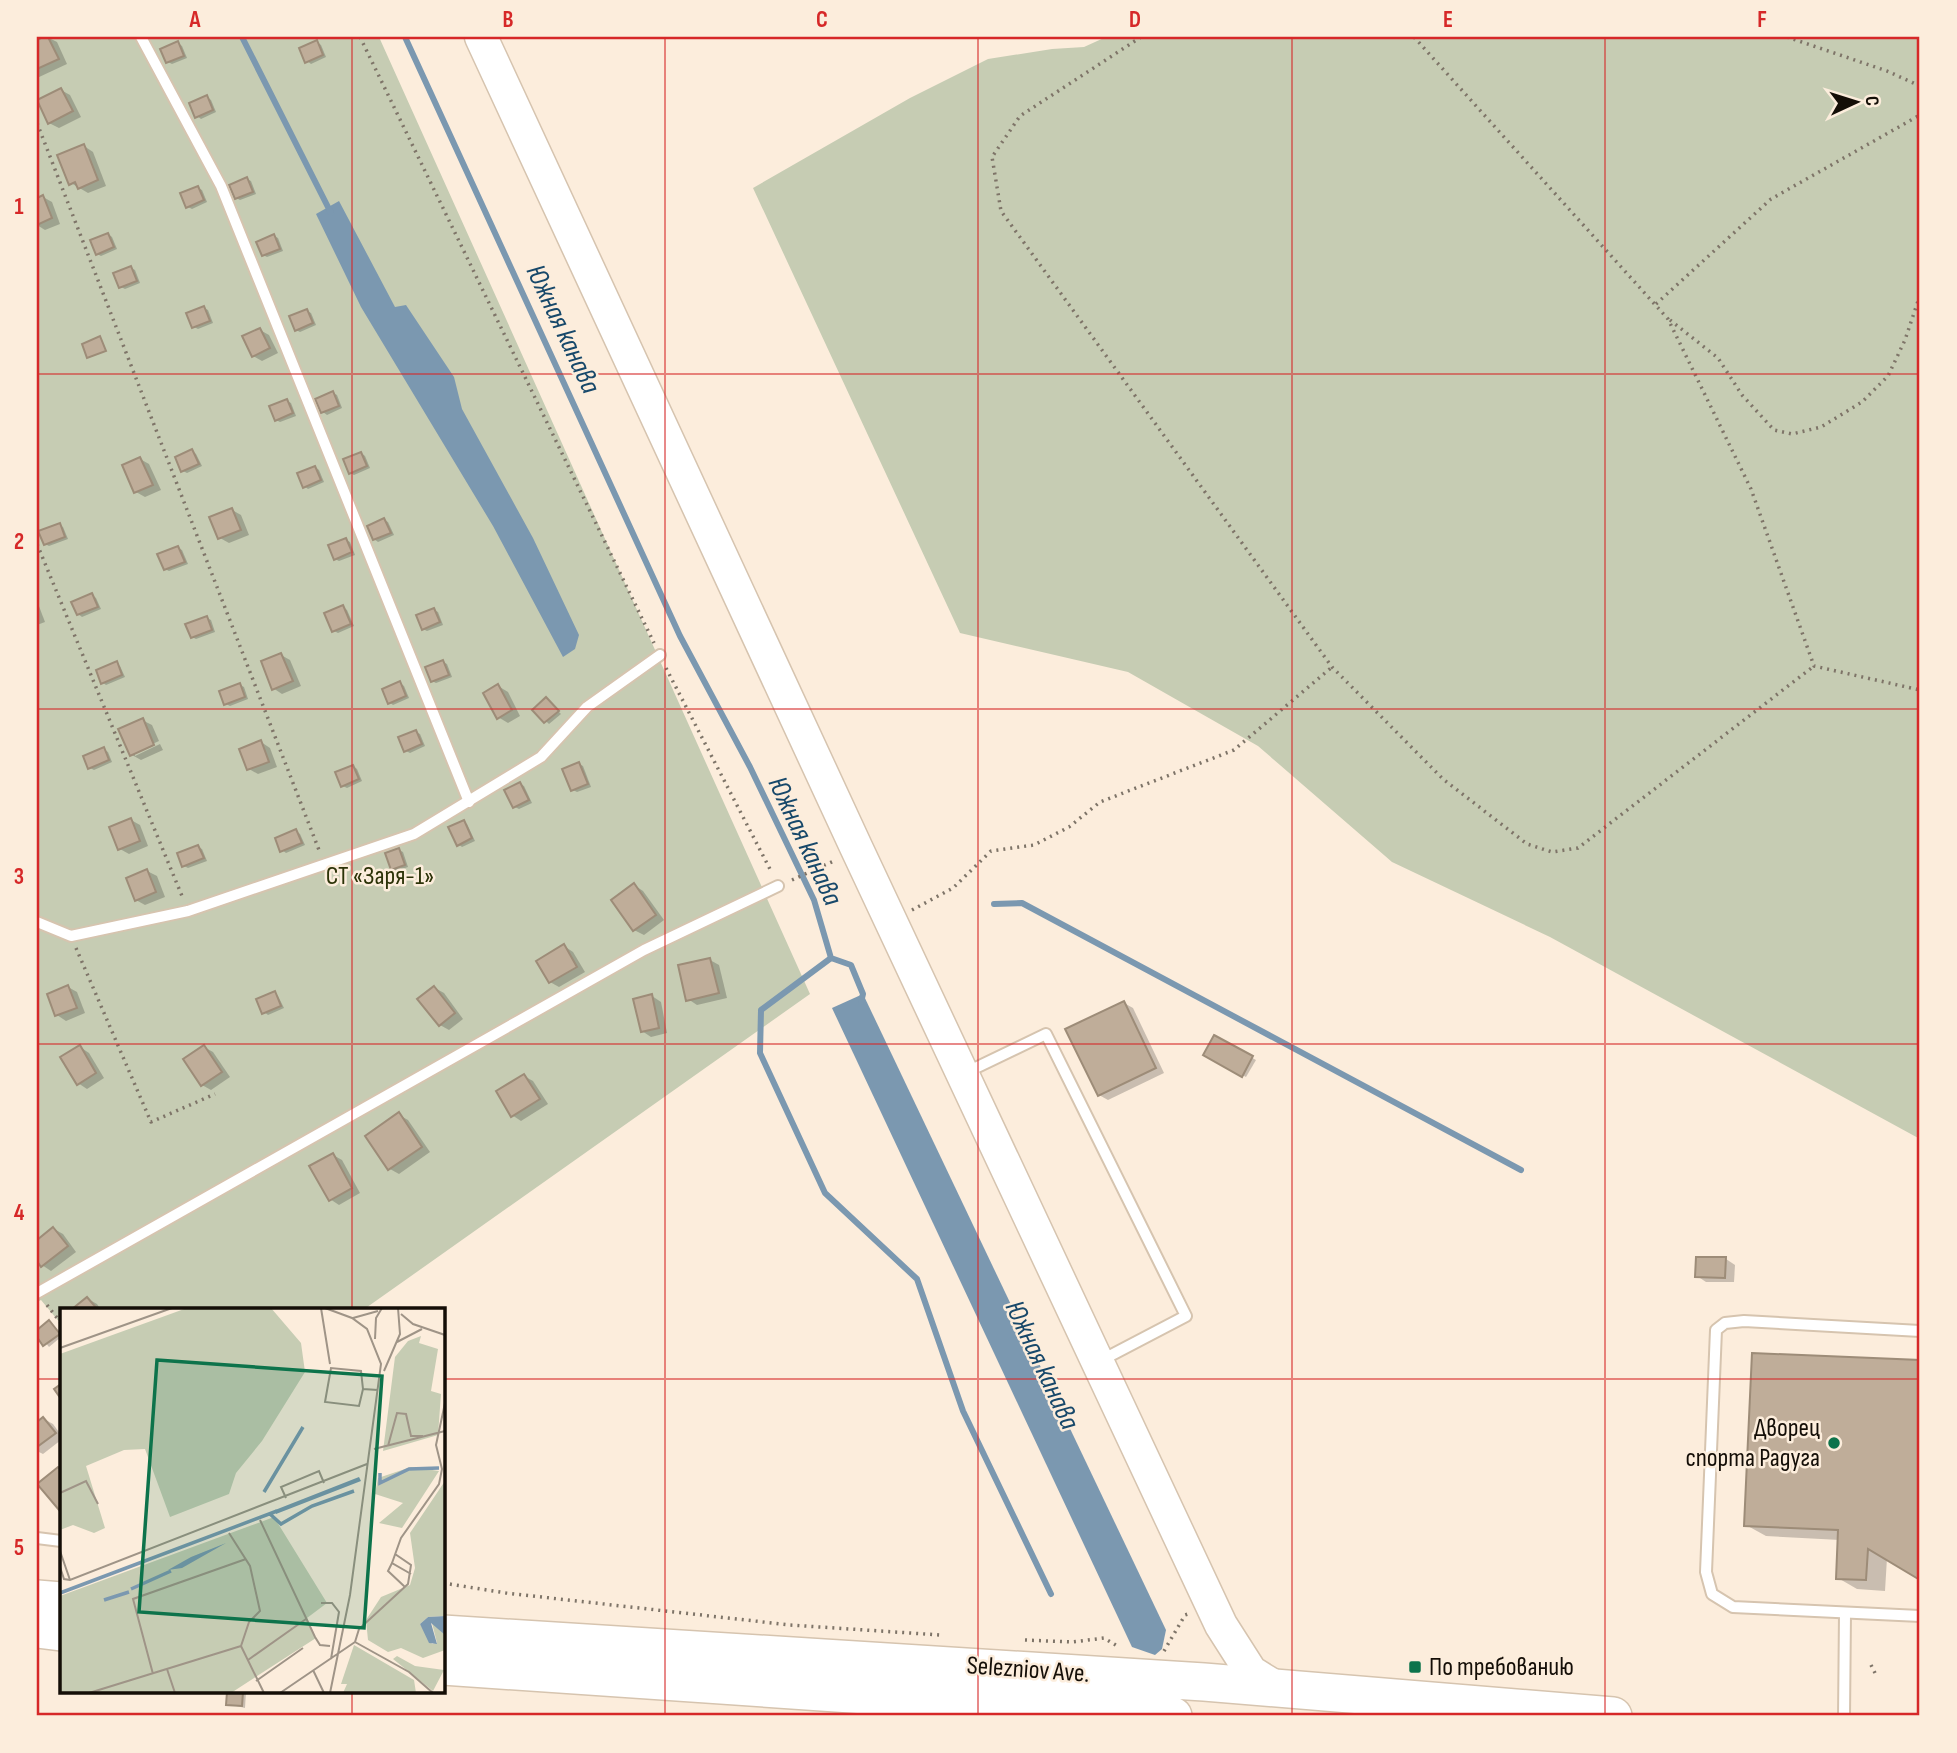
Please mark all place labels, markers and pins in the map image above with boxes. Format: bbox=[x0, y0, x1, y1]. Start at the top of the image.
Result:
place label: Дворец спорта Радуга bbox=[1685, 1413, 1820, 1474]
marker: Дворец спорта Радуга bbox=[1826, 1435, 1842, 1451]
place label: По требованию bbox=[1429, 1652, 1574, 1683]
marker: По требованию bbox=[1407, 1659, 1423, 1675]

